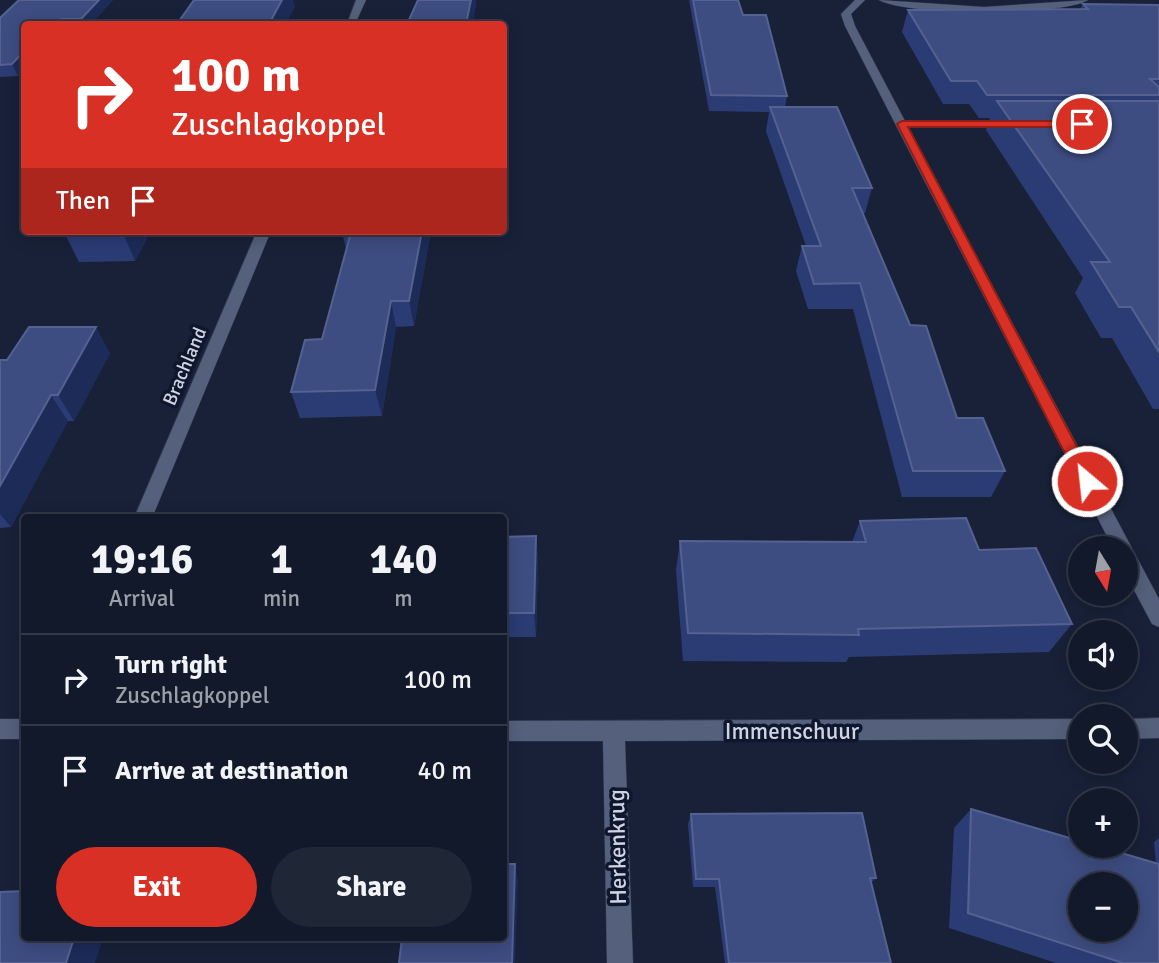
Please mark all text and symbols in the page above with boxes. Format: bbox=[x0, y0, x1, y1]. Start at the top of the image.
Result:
text: 100 m bbox=[171, 45, 301, 105]
icon: right bbox=[56, 49, 147, 140]
pin bbox=[1052, 94, 1112, 154]
text: Zuschlagkoppel bbox=[171, 105, 386, 144]
icon: arrive bbox=[1063, 105, 1101, 143]
icon: arrive bbox=[124, 182, 162, 220]
text: Then bbox=[56, 185, 110, 217]
street label: Brachland bbox=[158, 324, 212, 409]
position arrow bbox=[1050, 444, 1124, 518]
text: 19:16 bbox=[90, 534, 194, 585]
text: 1 bbox=[270, 534, 293, 585]
text: 140 bbox=[369, 534, 438, 585]
north arrow bbox=[1068, 536, 1138, 606]
map controls bbox=[1068, 536, 1138, 942]
text: Arrival bbox=[109, 584, 175, 613]
text: min bbox=[263, 584, 300, 613]
text: m bbox=[394, 584, 413, 613]
button: sound bbox=[1068, 620, 1138, 690]
text: Turn right bbox=[115, 649, 227, 681]
icon: right bbox=[56, 661, 94, 699]
text: 100 m bbox=[403, 664, 472, 696]
text: Zuschlagkoppel bbox=[115, 681, 270, 710]
button: search bbox=[1068, 704, 1138, 774]
street label: Immenschuur bbox=[725, 717, 860, 746]
icon: arrive bbox=[56, 752, 94, 790]
text: Arrive at destination bbox=[115, 755, 348, 787]
text: 40 m bbox=[417, 755, 472, 787]
button: + bbox=[1068, 788, 1138, 858]
street label: Herkenkrug bbox=[602, 789, 633, 905]
button: Exit bbox=[56, 847, 257, 927]
button: Share bbox=[271, 847, 472, 927]
button: − bbox=[1068, 872, 1138, 942]

